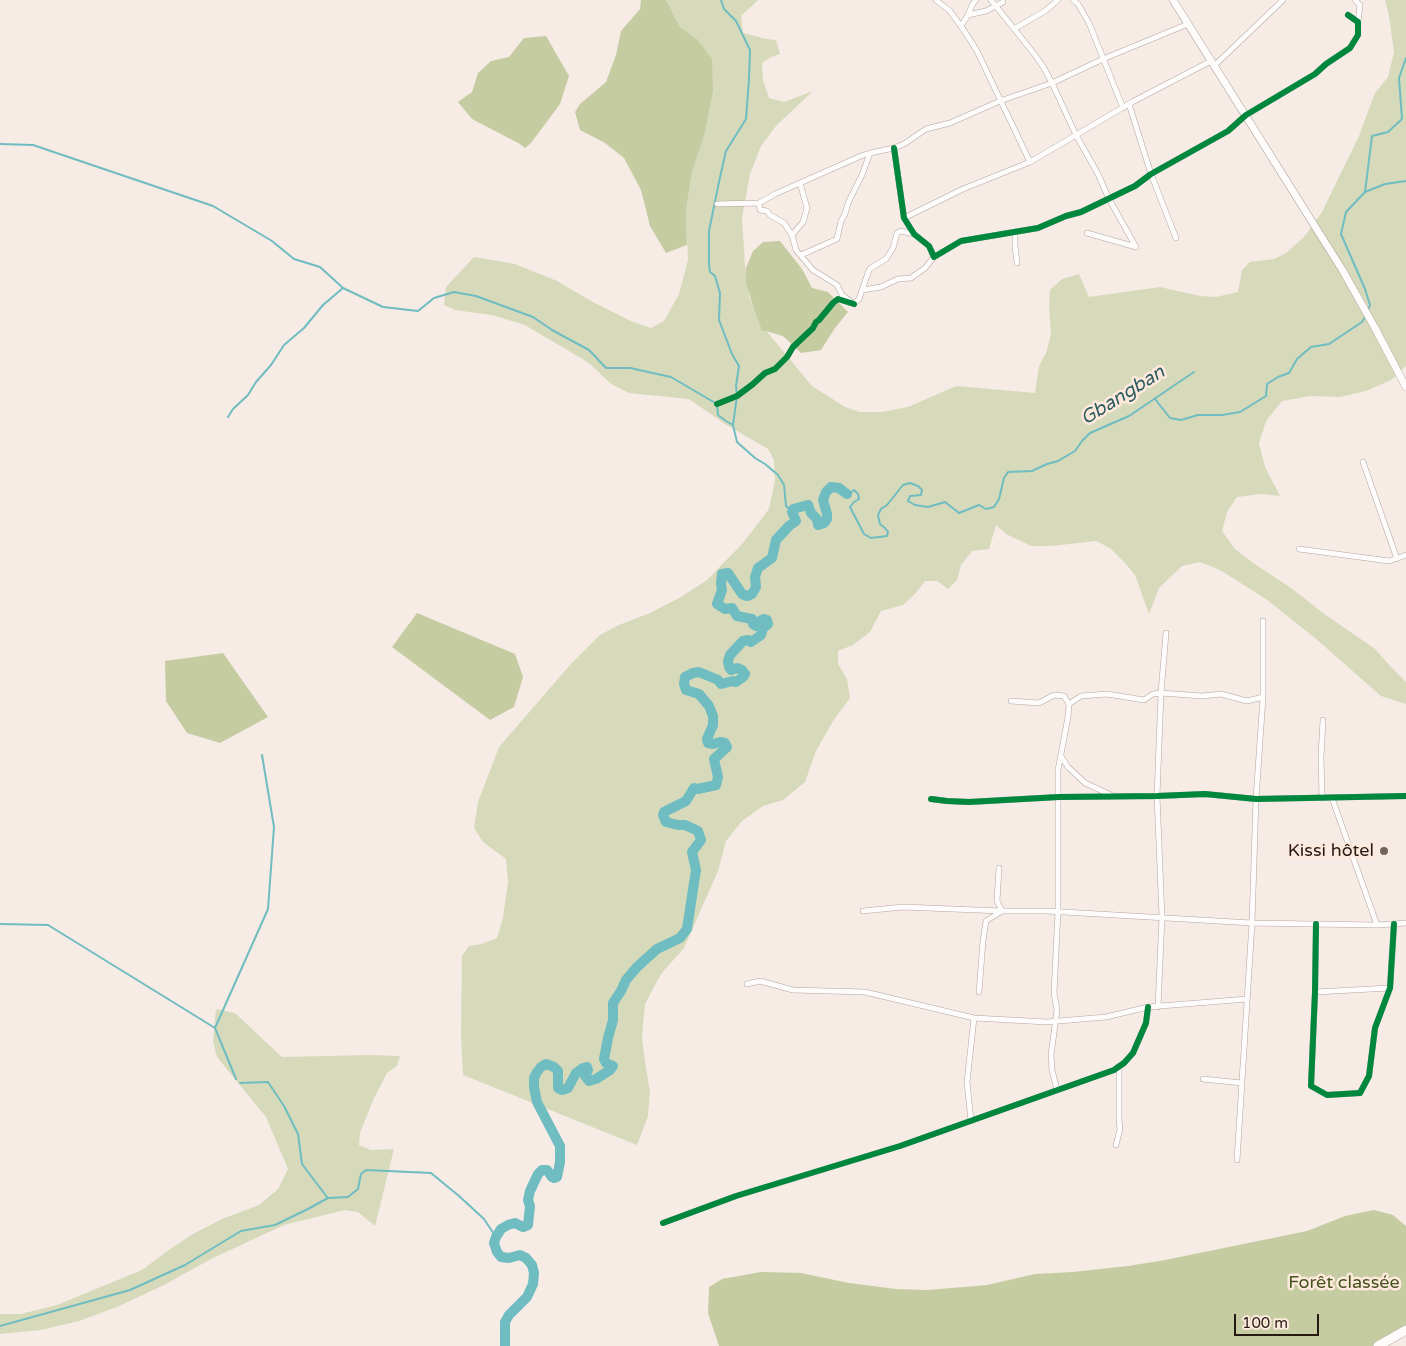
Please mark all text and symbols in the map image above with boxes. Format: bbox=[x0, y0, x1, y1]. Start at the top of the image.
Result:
water label: Gbangban bbox=[1077, 361, 1169, 431]
place label: Kissi hôtel bbox=[1288, 840, 1374, 862]
marker: Kissi hôtel bbox=[1378, 845, 1390, 857]
park label: Forêt classée bbox=[1288, 1272, 1400, 1294]
scale bar bbox=[1236, 1304, 1321, 1336]
text: 100 m bbox=[1242, 1314, 1288, 1332]

